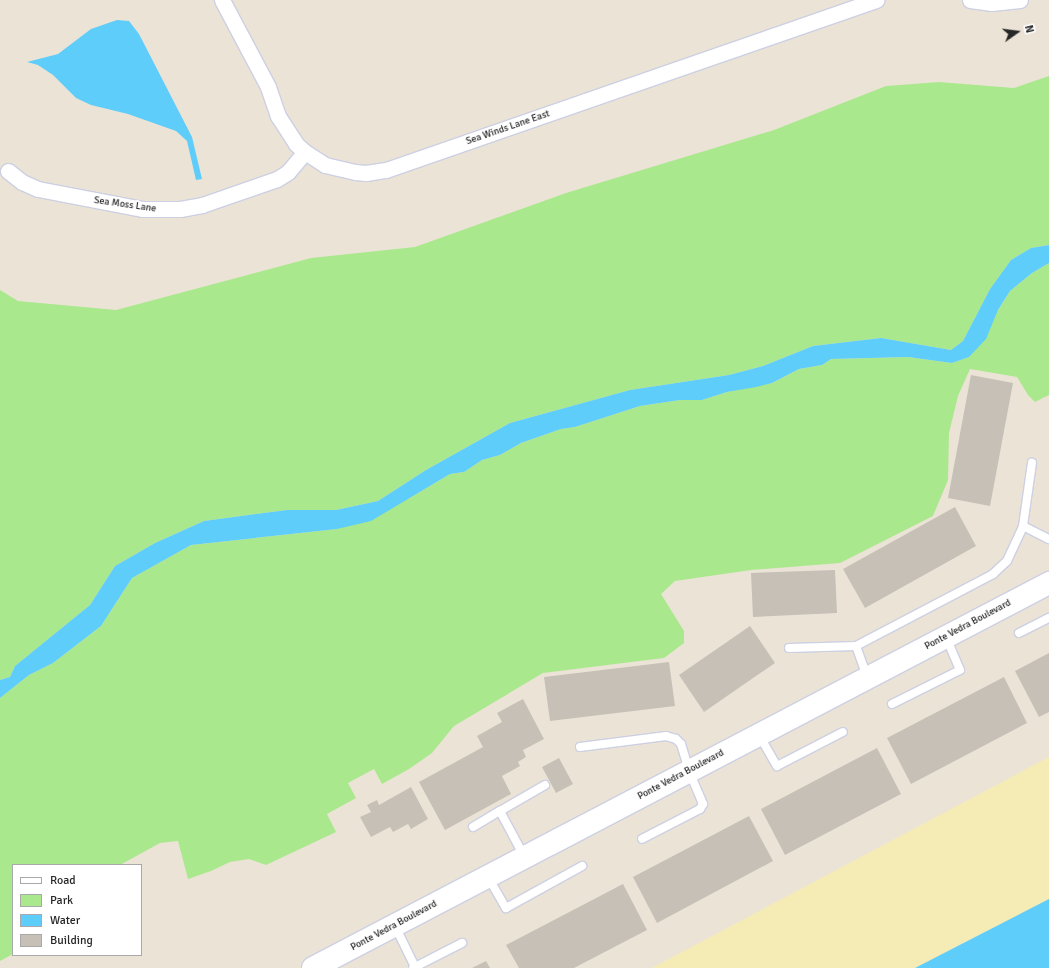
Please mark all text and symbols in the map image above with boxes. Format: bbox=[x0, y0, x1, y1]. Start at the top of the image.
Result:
north arrow bbox=[997, 12, 1037, 52]
text: N bbox=[1022, 24, 1036, 34]
street label: Sea Winds Lane East bbox=[465, 108, 551, 148]
street label: Sea Moss Lane bbox=[93, 195, 157, 215]
street label: Ponte Vedra Boulevard bbox=[923, 597, 1013, 653]
street label: Ponte Vedra Boulevard bbox=[636, 747, 726, 803]
legend bbox=[12, 864, 142, 956]
text: Road bbox=[50, 873, 76, 888]
text: Park bbox=[50, 893, 73, 908]
street label: Ponte Vedra Boulevard bbox=[349, 898, 439, 954]
text: Water bbox=[50, 913, 80, 928]
text: Building bbox=[50, 933, 93, 948]

